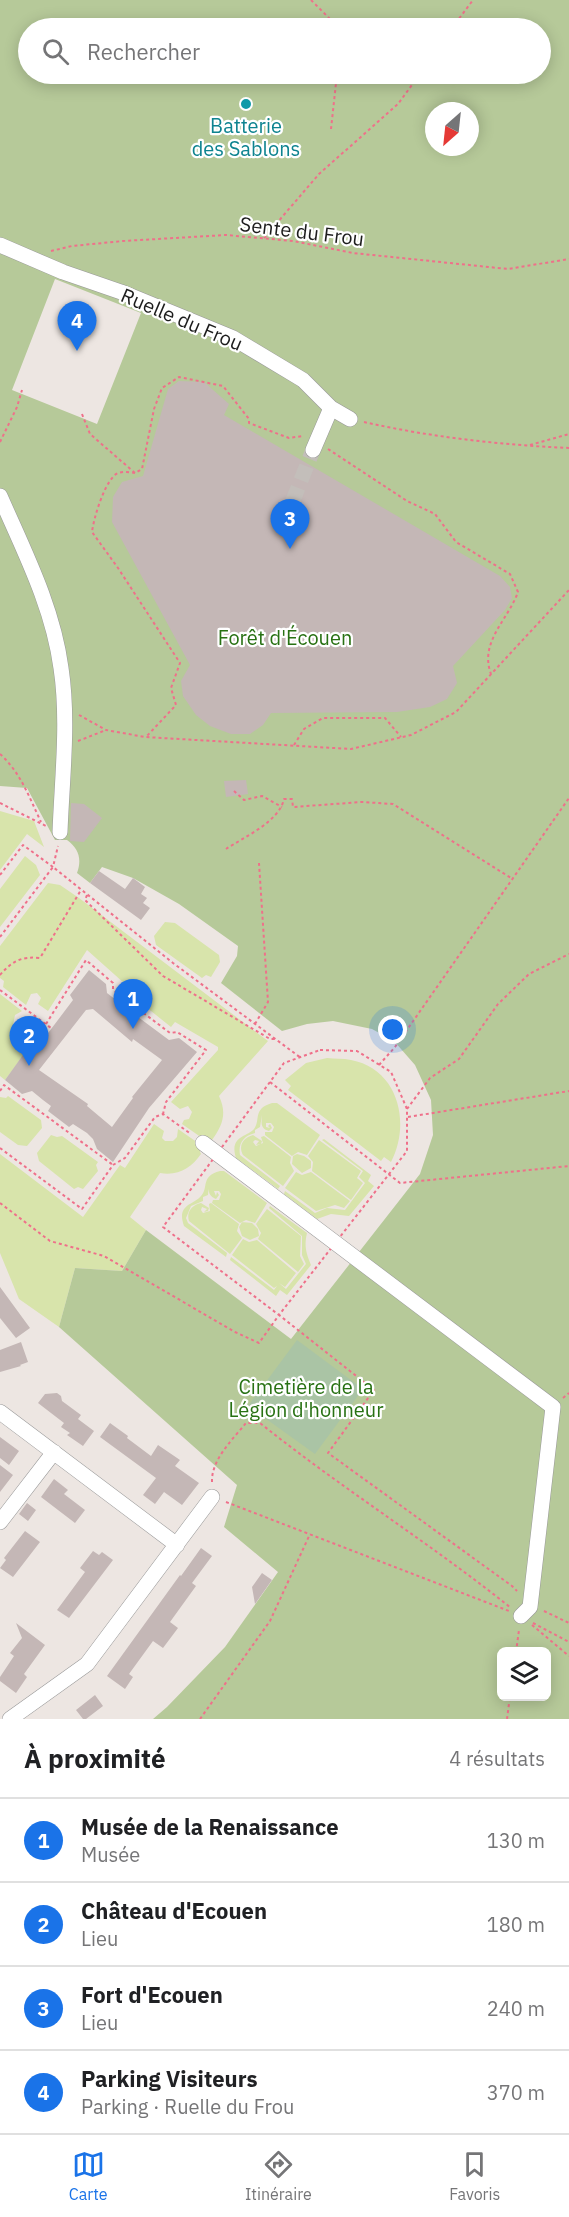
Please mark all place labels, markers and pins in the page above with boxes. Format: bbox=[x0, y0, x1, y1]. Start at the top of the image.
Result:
marker: Batterie des Sablons bbox=[239, 97, 253, 111]
place label: Batterie des Sablons bbox=[192, 112, 300, 162]
pin: 4 bbox=[58, 302, 97, 351]
pin: 3 bbox=[270, 500, 310, 549]
pin: 1 bbox=[114, 980, 152, 1029]
pin: 2 bbox=[9, 1016, 48, 1066]

